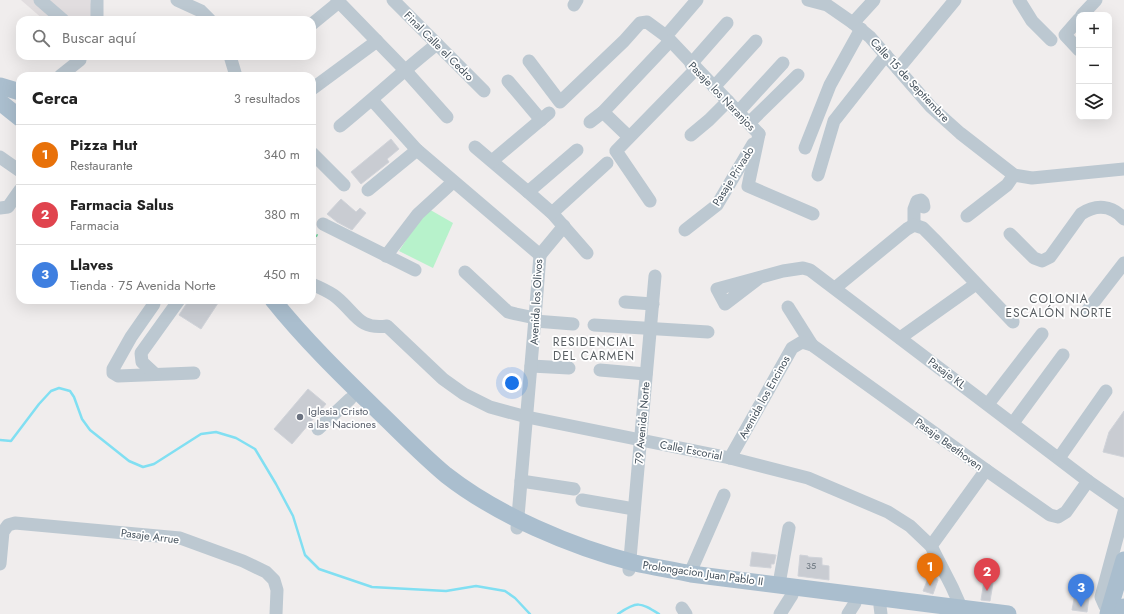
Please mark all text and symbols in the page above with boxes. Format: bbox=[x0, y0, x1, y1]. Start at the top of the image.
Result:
street label: Final Calle el Cedro bbox=[401, 8, 477, 84]
map controls bbox=[1076, 12, 1112, 120]
button: + bbox=[1076, 12, 1112, 48]
search box bbox=[16, 16, 316, 60]
icon: search bbox=[30, 27, 52, 49]
text: Buscar aquí bbox=[62, 27, 136, 49]
street label: Calle 15 de Septiembre bbox=[867, 34, 954, 126]
button: − bbox=[1076, 48, 1112, 84]
street label: Pasaje los Naranjos bbox=[685, 58, 760, 135]
button: layers bbox=[1076, 84, 1112, 120]
text: Cerca bbox=[32, 86, 78, 110]
text: 3 resultados bbox=[234, 89, 300, 108]
text: Pizza Hut bbox=[70, 134, 137, 156]
street label: Pasaje Privado bbox=[708, 143, 758, 209]
text: 1 bbox=[42, 145, 48, 164]
text: 340 m bbox=[263, 145, 300, 164]
text: Restaurante bbox=[70, 156, 133, 175]
text: Farmacia Salus bbox=[70, 194, 174, 216]
text: 2 bbox=[41, 205, 49, 224]
text: 380 m bbox=[264, 205, 300, 224]
text: Farmacia bbox=[70, 216, 119, 235]
text: Llaves bbox=[70, 254, 113, 276]
street label: Avenida los Olivos bbox=[526, 258, 546, 345]
text: 3 bbox=[41, 265, 49, 284]
text: 450 m bbox=[263, 265, 300, 284]
text: Tienda · 75 Avenida Norte bbox=[70, 276, 216, 295]
district label: COLONIA ESCALÓN NORTE bbox=[1005, 290, 1113, 322]
district label: RESIDENCIAL DEL CARMEN bbox=[553, 333, 635, 365]
street label: Avenida los Encinos bbox=[734, 352, 794, 442]
street label: Pasaje KL bbox=[925, 353, 969, 393]
your location bbox=[502, 373, 522, 393]
street label: 79 Avenida Norte bbox=[630, 381, 654, 465]
place label: Iglesia Cristo a las Naciones bbox=[308, 403, 377, 432]
marker: Iglesia Cristo a las Naciones bbox=[295, 412, 305, 422]
street label: Pasaje Beethoven bbox=[912, 414, 986, 474]
street label: Calle Escorial bbox=[659, 436, 723, 464]
street label: Pasaje Arrue bbox=[120, 524, 180, 548]
pin: 1 bbox=[917, 553, 943, 586]
street label: Prolongacion Juan Pablo II bbox=[642, 557, 764, 589]
pin: 2 bbox=[974, 558, 1000, 591]
house number: 35 bbox=[806, 559, 816, 572]
pin: 3 bbox=[1068, 574, 1094, 607]

